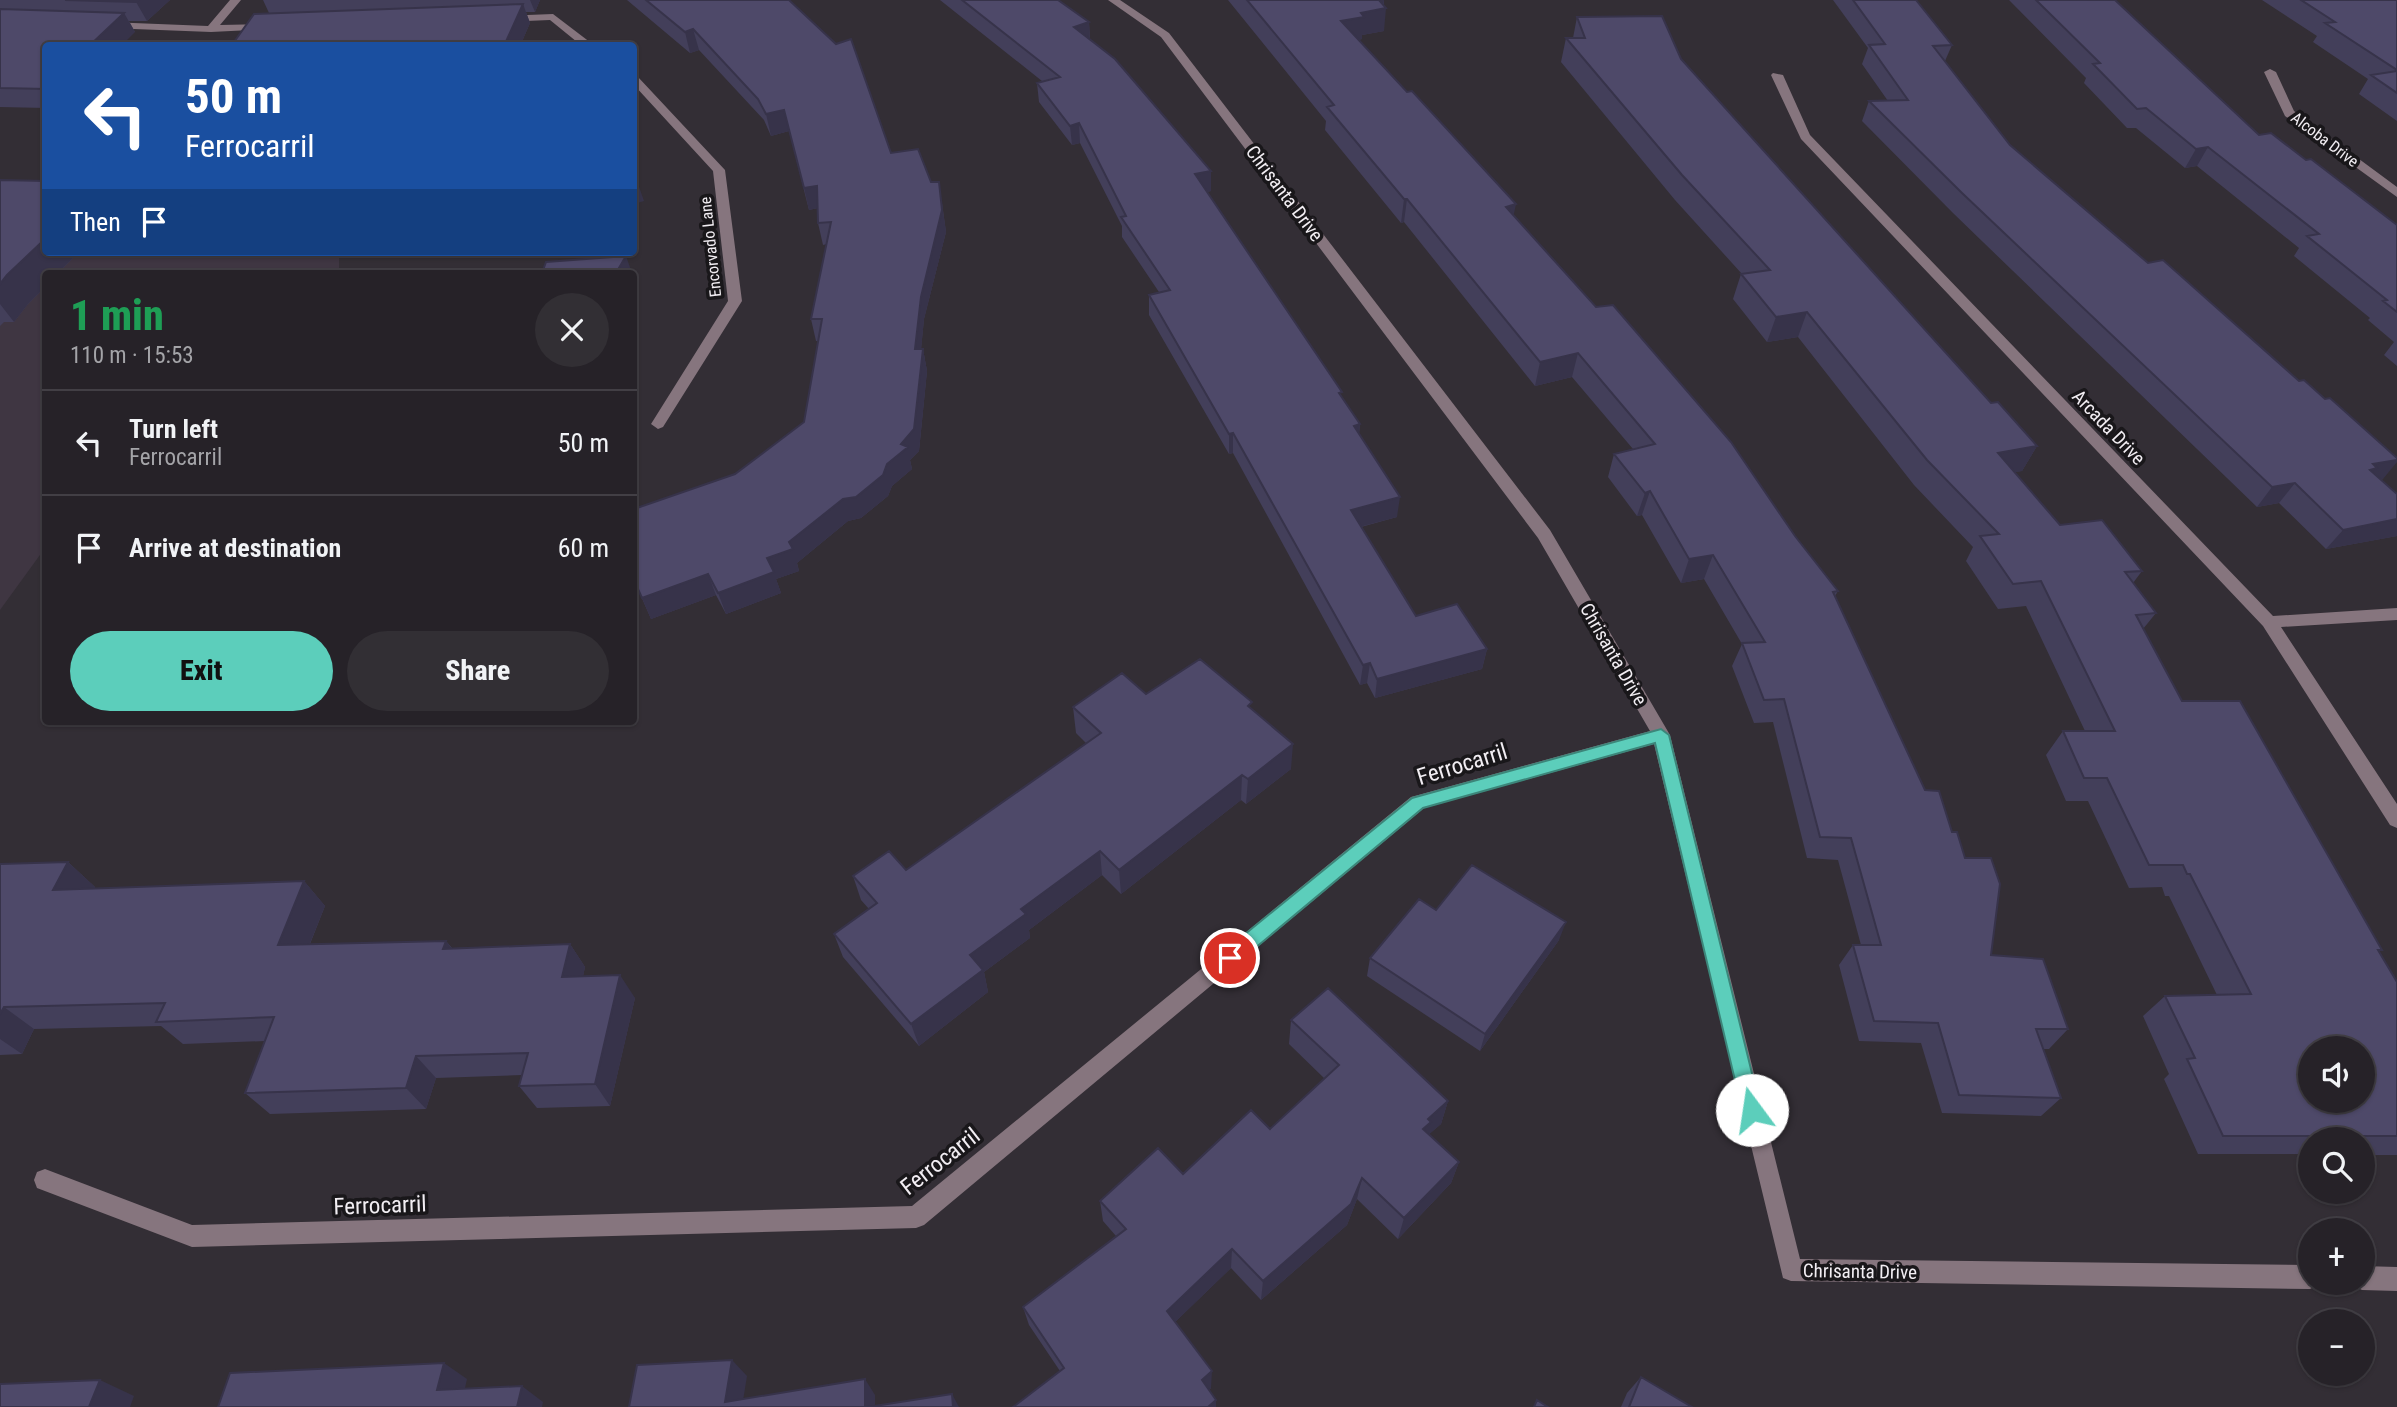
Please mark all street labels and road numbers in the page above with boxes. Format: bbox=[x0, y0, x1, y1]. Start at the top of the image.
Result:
street label: Alcoba Drive bbox=[2287, 108, 2362, 171]
street label: Chrisanta Drive bbox=[1241, 141, 1328, 246]
street label: Encorvado Lane bbox=[696, 196, 725, 298]
street label: Arcada Drive bbox=[2067, 385, 2150, 470]
street label: Chrisanta Drive bbox=[1575, 599, 1652, 709]
street label: Ferrocarril bbox=[1414, 738, 1511, 791]
street label: Ferrocarril bbox=[895, 1122, 985, 1201]
street label: Ferrocarril bbox=[333, 1190, 427, 1221]
street label: Chrisanta Drive bbox=[1803, 1259, 1917, 1284]

